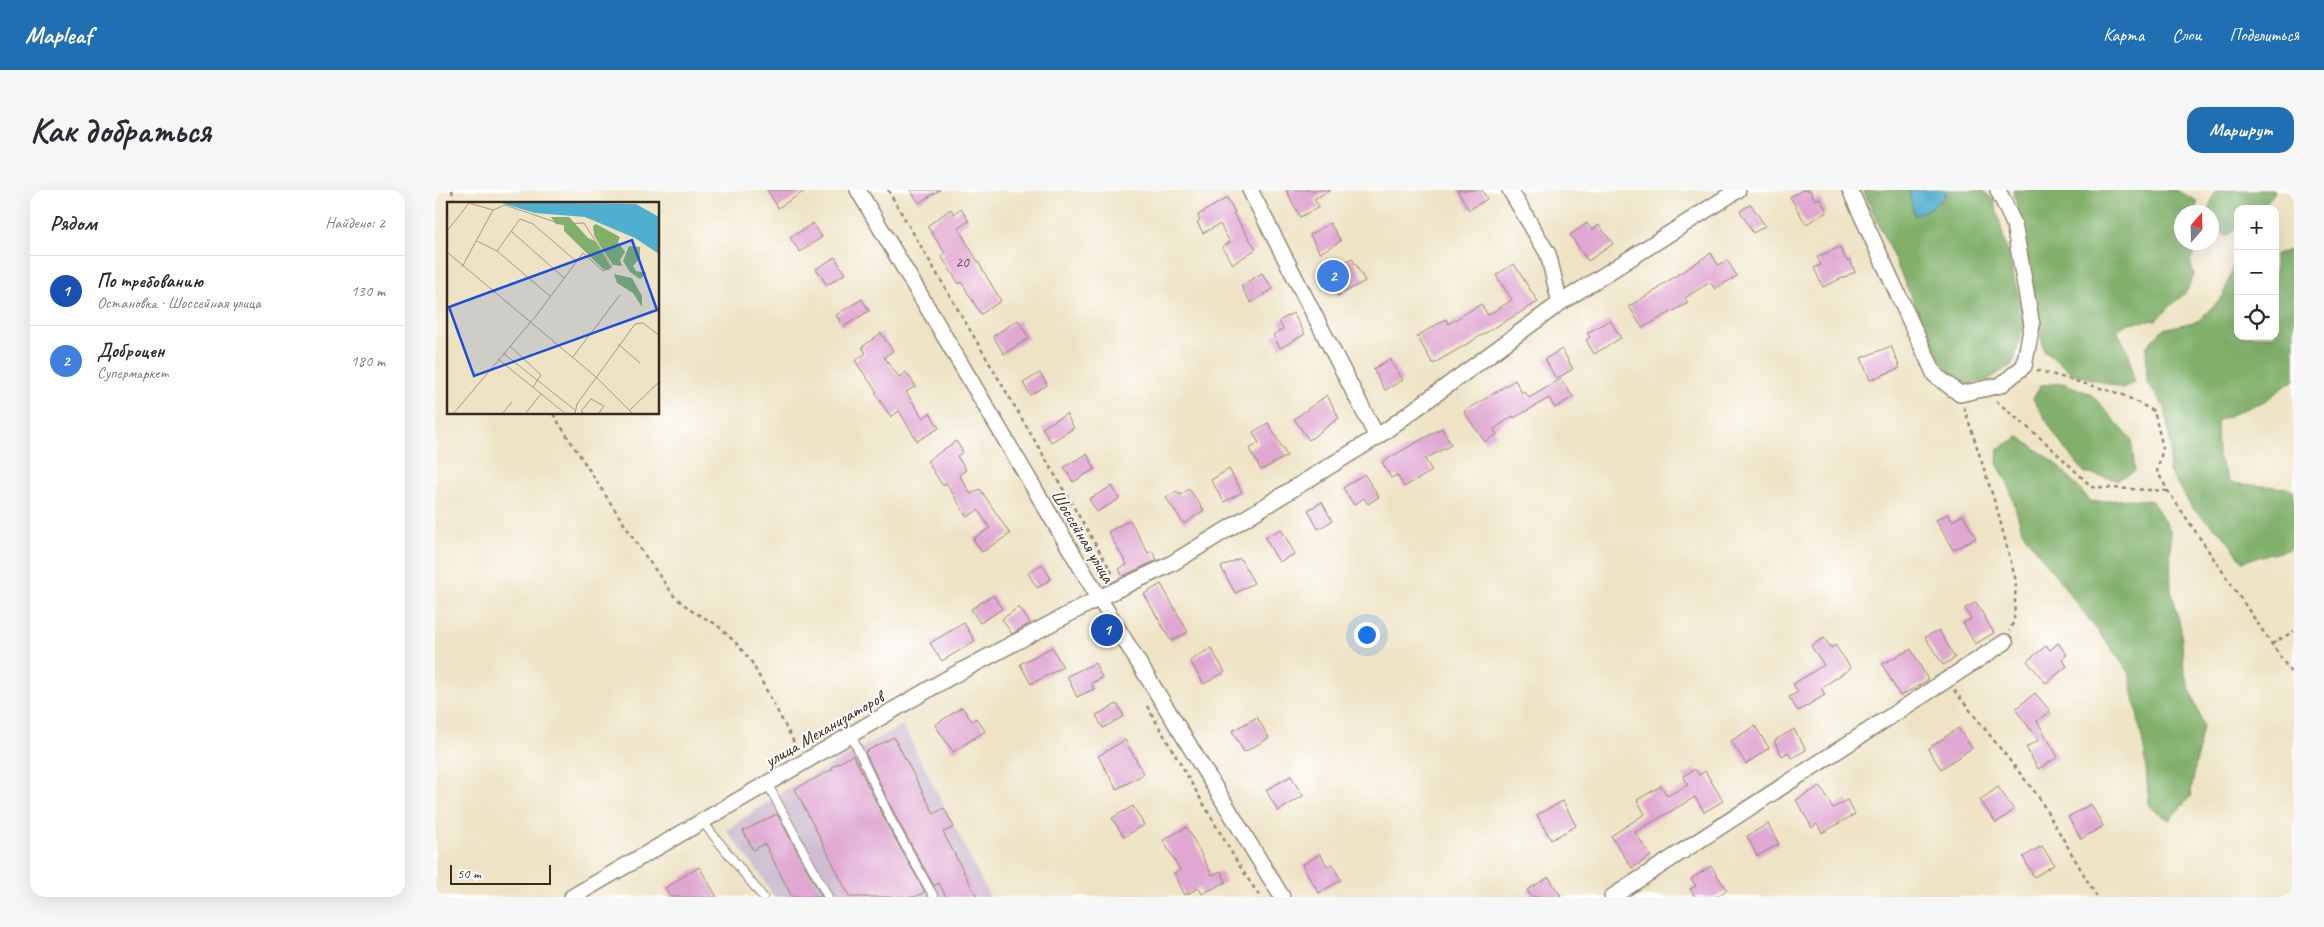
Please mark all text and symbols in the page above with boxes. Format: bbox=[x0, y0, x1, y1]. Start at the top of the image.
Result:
text: Mapleaf bbox=[25, 20, 92, 50]
text: Карта bbox=[2103, 24, 2144, 46]
text: Слои bbox=[2172, 24, 2201, 46]
text: Поделиться bbox=[2229, 24, 2299, 46]
button: Маршрут bbox=[2187, 107, 2294, 153]
text: Как добраться bbox=[30, 108, 211, 153]
inset map bbox=[447, 202, 660, 415]
north arrow bbox=[2174, 205, 2219, 250]
map controls bbox=[2234, 205, 2279, 340]
button: + bbox=[2234, 205, 2279, 250]
text: Рядом bbox=[50, 210, 97, 236]
text: Найдено: 2 bbox=[325, 213, 385, 233]
button: − bbox=[2234, 250, 2279, 295]
house number: 20 bbox=[955, 253, 970, 272]
pin: 2 bbox=[1317, 257, 1349, 295]
text: По требованию bbox=[97, 269, 203, 293]
text: 1 bbox=[62, 281, 70, 301]
text: 130 m bbox=[351, 281, 385, 301]
text: Остановка · Шоссейная улица bbox=[97, 293, 261, 313]
button: locate bbox=[2234, 295, 2279, 340]
text: Доброцен bbox=[97, 339, 164, 363]
text: 2 bbox=[62, 351, 70, 371]
text: 180 m bbox=[351, 351, 385, 371]
text: Супермаркет bbox=[97, 363, 168, 383]
street label: Шоссейная улица bbox=[1047, 485, 1120, 588]
pin: 1 bbox=[1091, 611, 1123, 649]
your location bbox=[1354, 622, 1380, 648]
street label: улица Механизаторов bbox=[760, 685, 890, 773]
scale bar bbox=[450, 862, 551, 885]
text: 50 m bbox=[457, 865, 481, 882]

